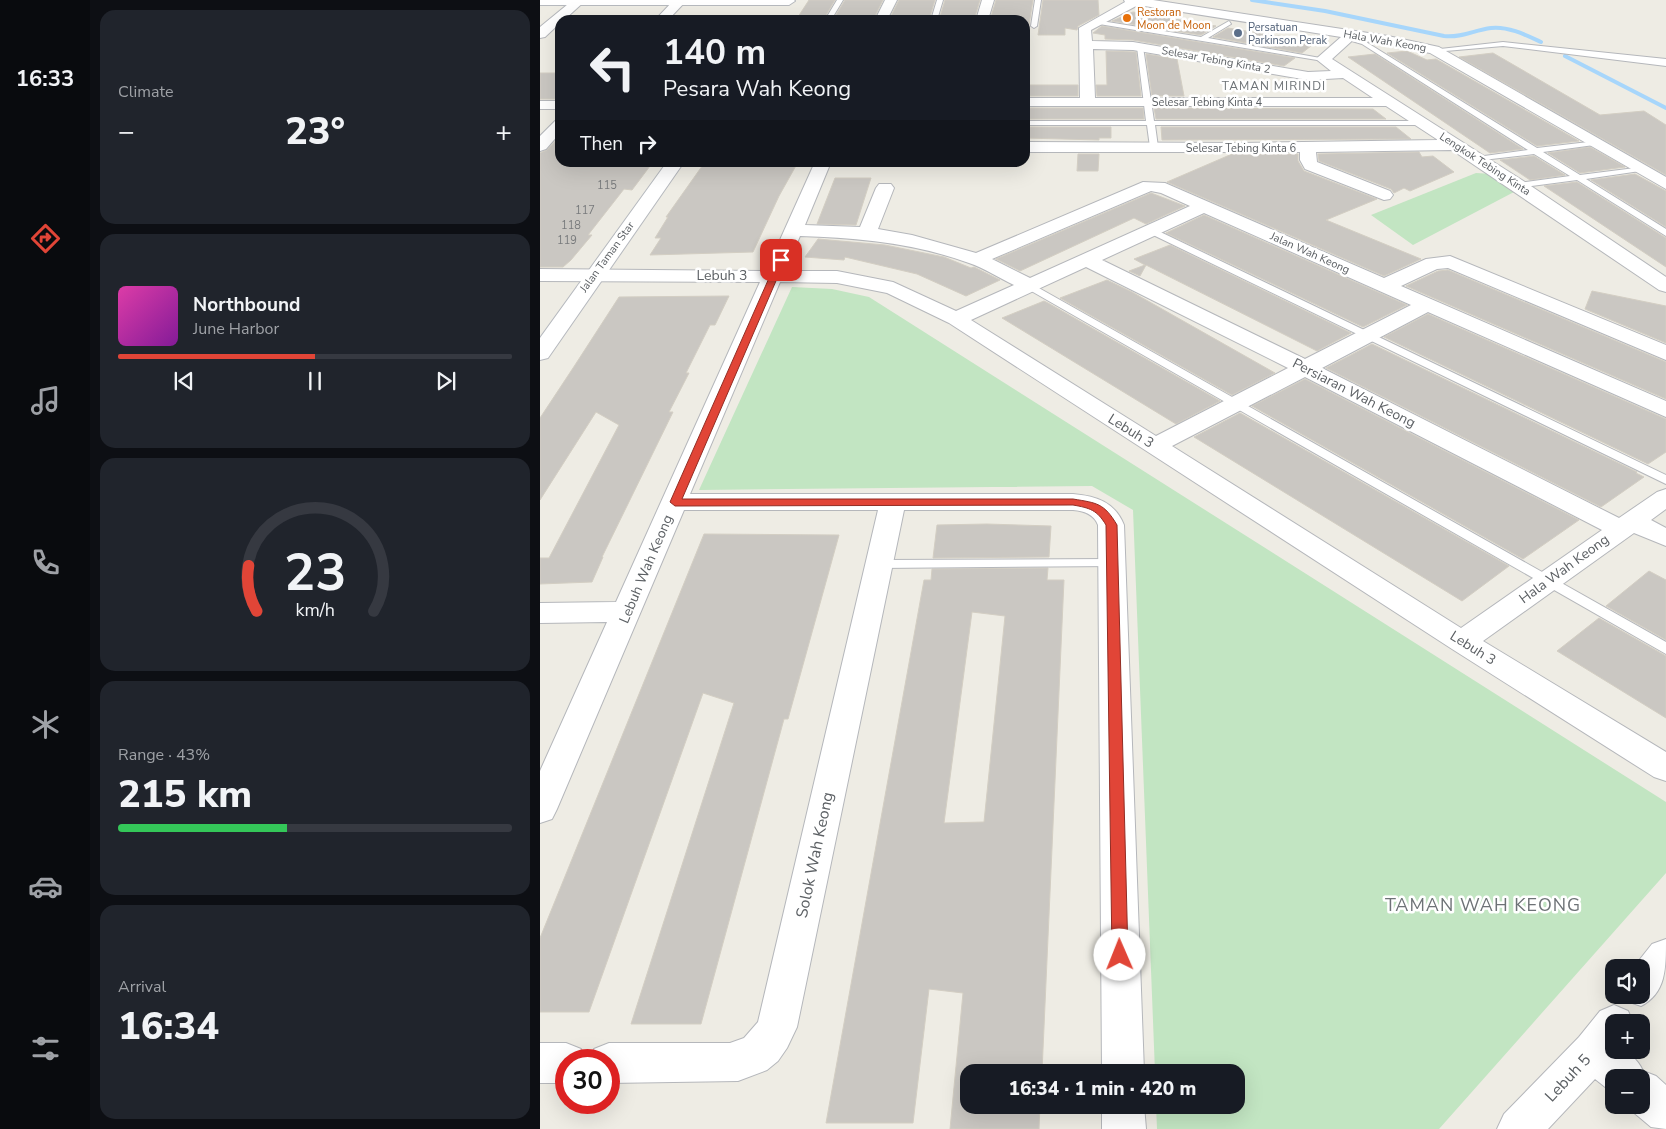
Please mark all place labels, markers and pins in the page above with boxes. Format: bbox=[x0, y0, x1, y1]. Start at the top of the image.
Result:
place label: Restoran Moon de Moon bbox=[1137, 5, 1211, 33]
marker: Restoran Moon de Moon bbox=[1121, 12, 1133, 24]
place label: Persatuan Parkinson Perak bbox=[1248, 20, 1328, 48]
marker: Persatuan Parkinson Perak bbox=[1232, 27, 1244, 39]
pin bbox=[760, 239, 802, 281]

